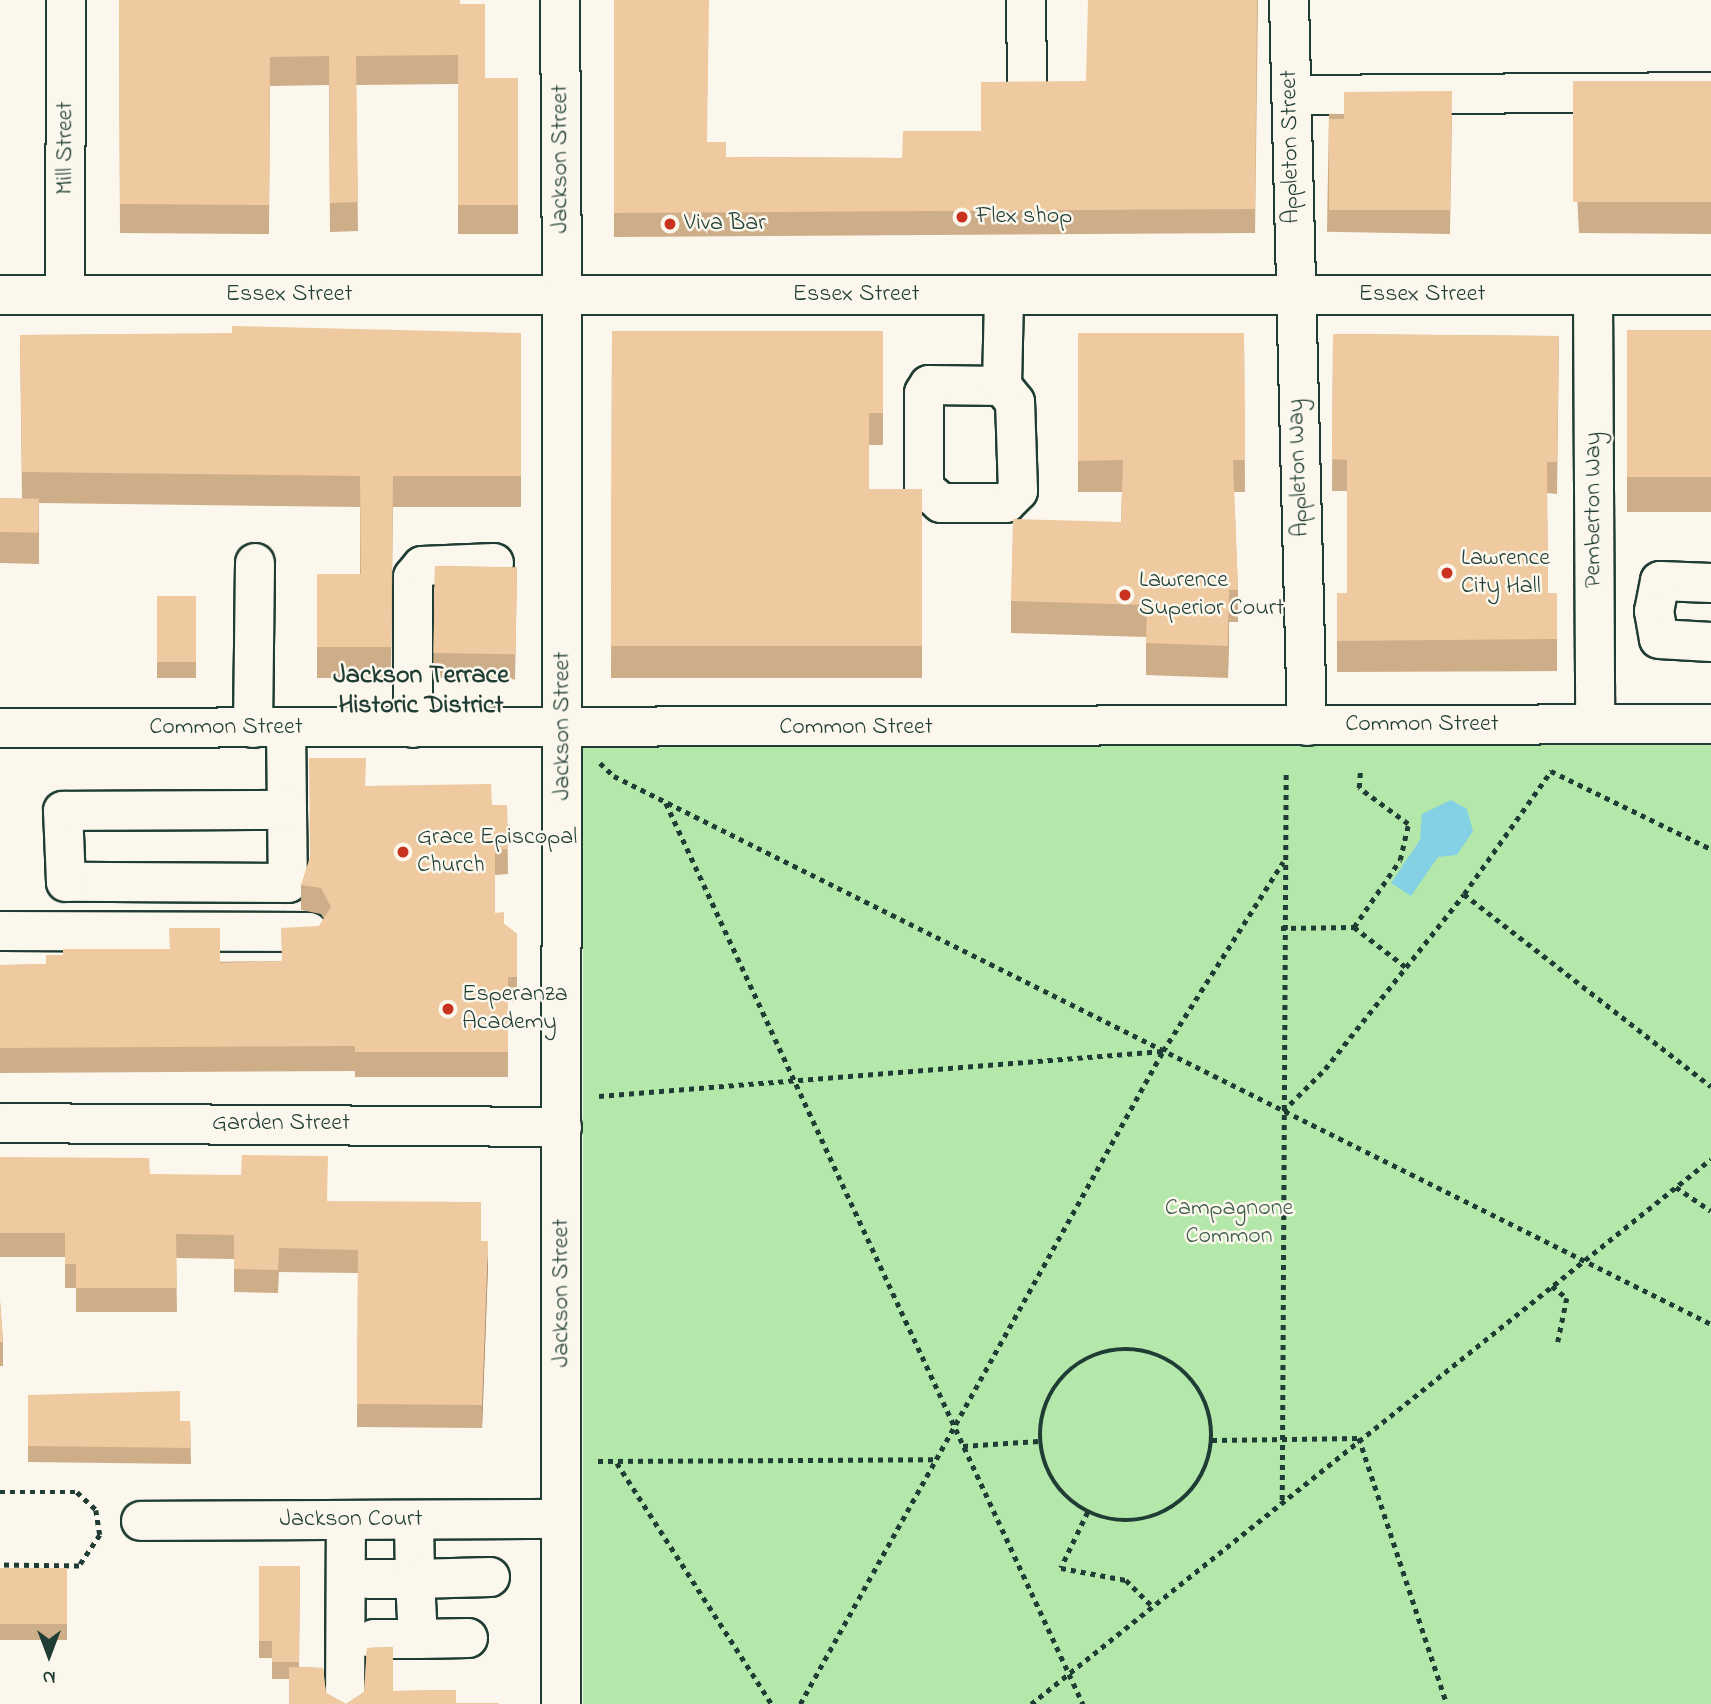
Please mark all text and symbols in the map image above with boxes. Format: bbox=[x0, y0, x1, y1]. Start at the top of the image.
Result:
street label: Appleton Street bbox=[1275, 70, 1307, 224]
street label: Jackson Street bbox=[547, 85, 575, 233]
street label: Mill Street bbox=[52, 101, 80, 195]
place label: Flex shop bbox=[976, 203, 1072, 231]
marker: Flex shop bbox=[954, 209, 970, 225]
place label: Viva Bar bbox=[684, 210, 766, 238]
marker: Viva Bar bbox=[662, 216, 678, 232]
street label: Essex Street bbox=[226, 281, 352, 309]
street label: Essex Street bbox=[793, 281, 919, 309]
street label: Essex Street bbox=[1359, 281, 1485, 309]
street label: Appleton Way bbox=[1282, 398, 1316, 538]
street label: Pemberton Way bbox=[1580, 432, 1608, 588]
place label: Lawrence City Hall bbox=[1461, 545, 1550, 601]
marker: Lawrence City Hall bbox=[1439, 565, 1455, 581]
place label: Lawrence Superior Court bbox=[1139, 567, 1284, 623]
marker: Lawrence Superior Court bbox=[1117, 587, 1133, 603]
street label: Jackson Street bbox=[549, 652, 577, 800]
district label: Jackson Terrace Historic District bbox=[333, 661, 509, 722]
street label: Common Street bbox=[1345, 711, 1499, 739]
street label: Common Street bbox=[149, 714, 303, 742]
street label: Common Street bbox=[779, 714, 933, 742]
place label: Grace Episcopal Church bbox=[417, 824, 577, 880]
marker: Grace Episcopal Church bbox=[395, 844, 411, 860]
place label: Esperanza Academy bbox=[462, 981, 568, 1037]
marker: Esperanza Academy bbox=[440, 1001, 456, 1017]
street label: Garden Street bbox=[212, 1110, 350, 1138]
park label: Campagnone Common bbox=[1165, 1195, 1293, 1251]
street label: Jackson Street bbox=[548, 1219, 576, 1367]
street label: Jackson Court bbox=[279, 1506, 423, 1534]
north arrow bbox=[14, 1620, 84, 1690]
text: N bbox=[43, 1663, 55, 1690]

